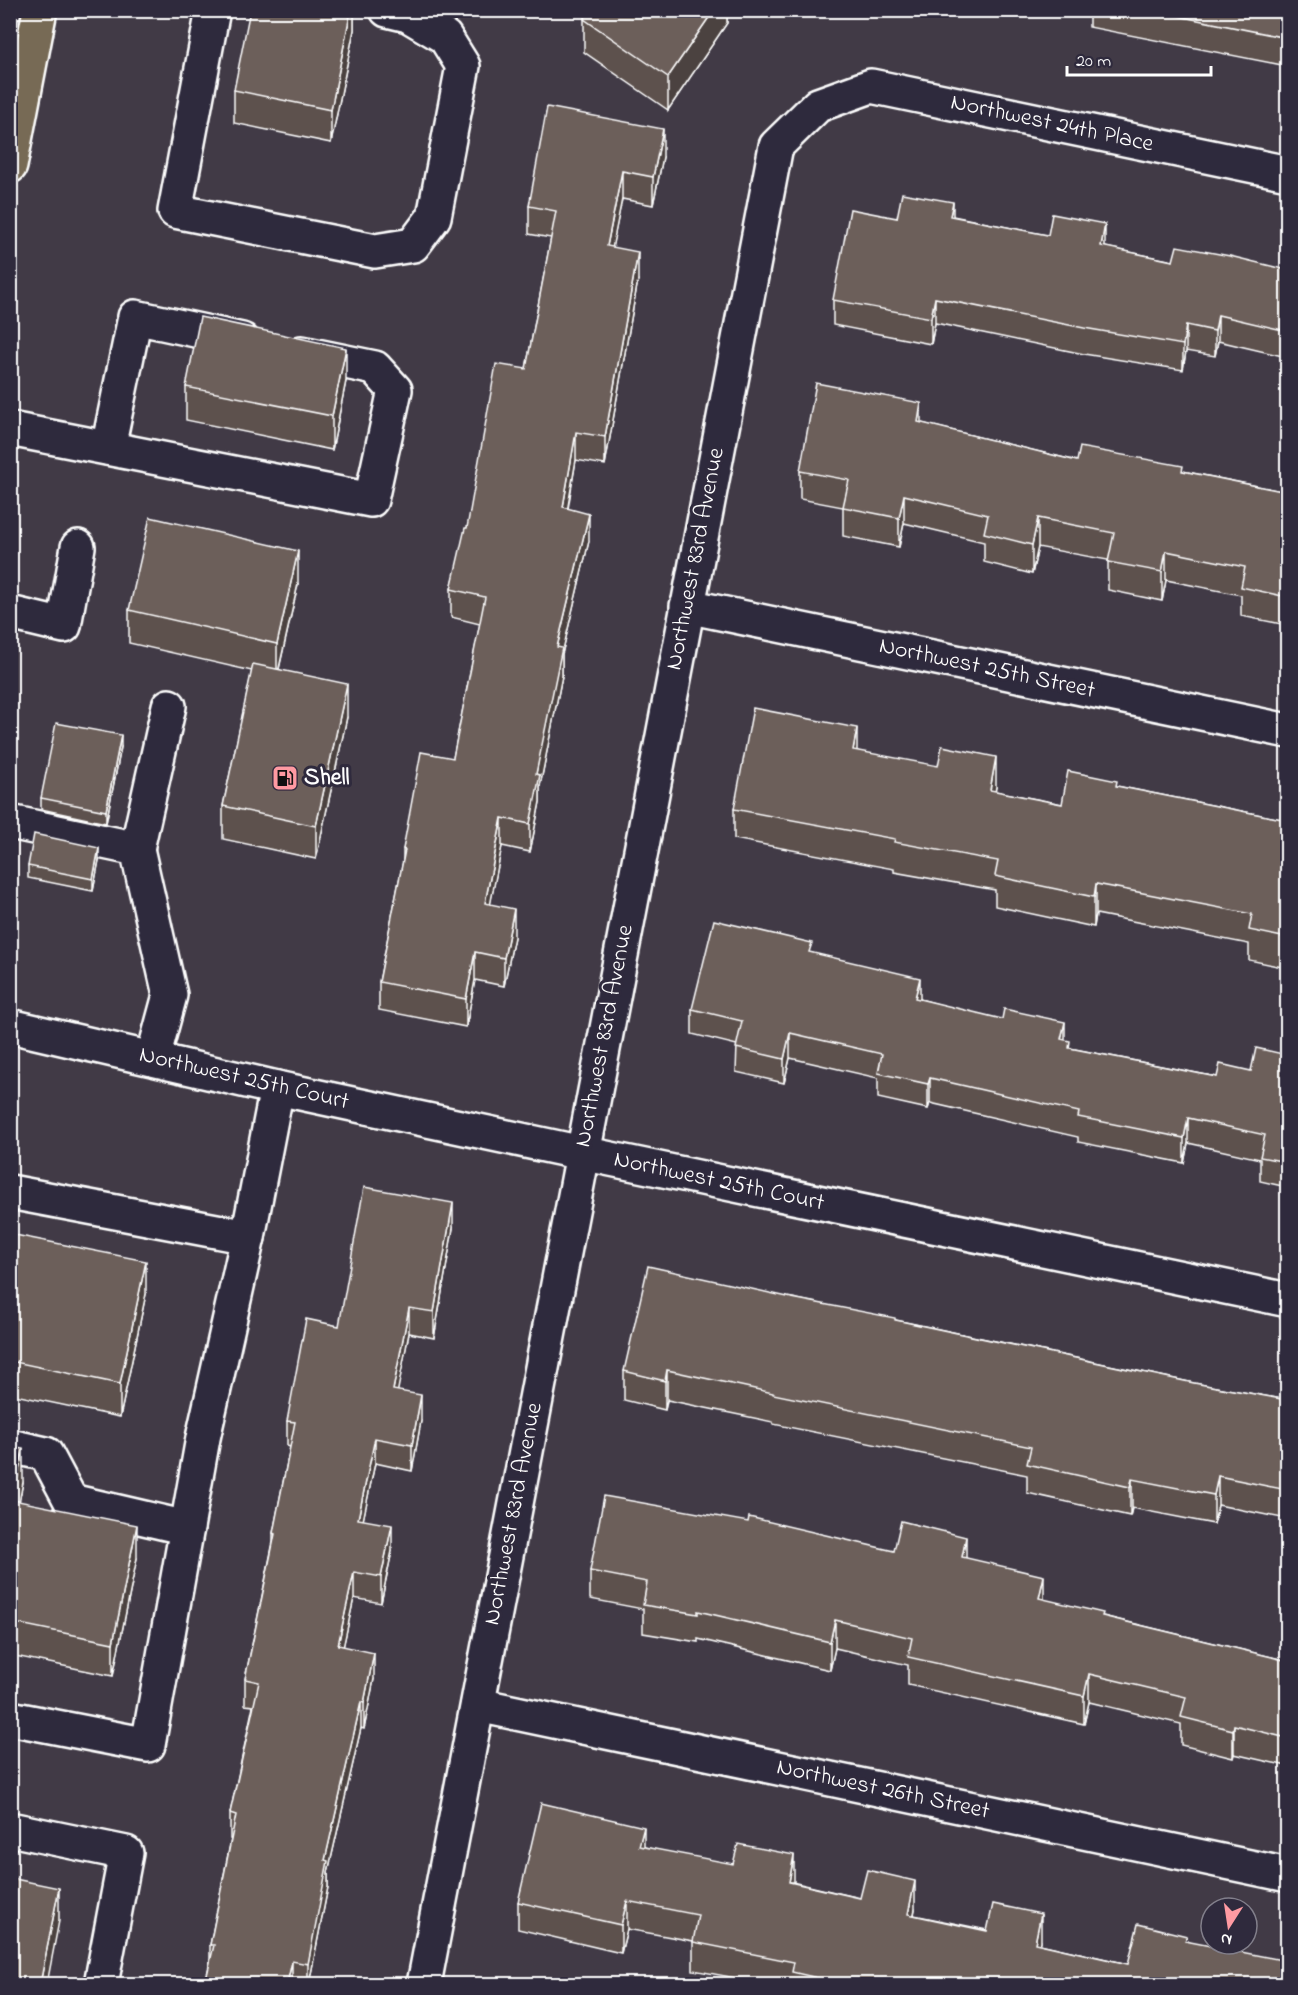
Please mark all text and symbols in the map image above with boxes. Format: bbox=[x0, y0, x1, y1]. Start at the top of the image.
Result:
scale bar bbox=[1067, 39, 1211, 77]
text: 20 m bbox=[1076, 49, 1111, 75]
street label: Northwest 24th Place bbox=[947, 85, 1157, 163]
street label: Northwest 83rd Avenue bbox=[657, 445, 735, 673]
street label: Northwest 25th Street bbox=[876, 629, 1098, 709]
place label: Shell bbox=[304, 761, 350, 796]
fuel station icon: Shell bbox=[270, 763, 300, 793]
street label: Northwest 83rd Avenue bbox=[566, 922, 644, 1150]
street label: Northwest 25th Court bbox=[136, 1038, 352, 1120]
street label: Northwest 25th Court bbox=[611, 1143, 827, 1221]
street label: Northwest 83rd Avenue bbox=[475, 1400, 553, 1628]
street label: Northwest 26th Street bbox=[773, 1750, 993, 1830]
north arrow bbox=[1199, 1896, 1259, 1956]
text: N bbox=[1218, 1926, 1234, 1952]

